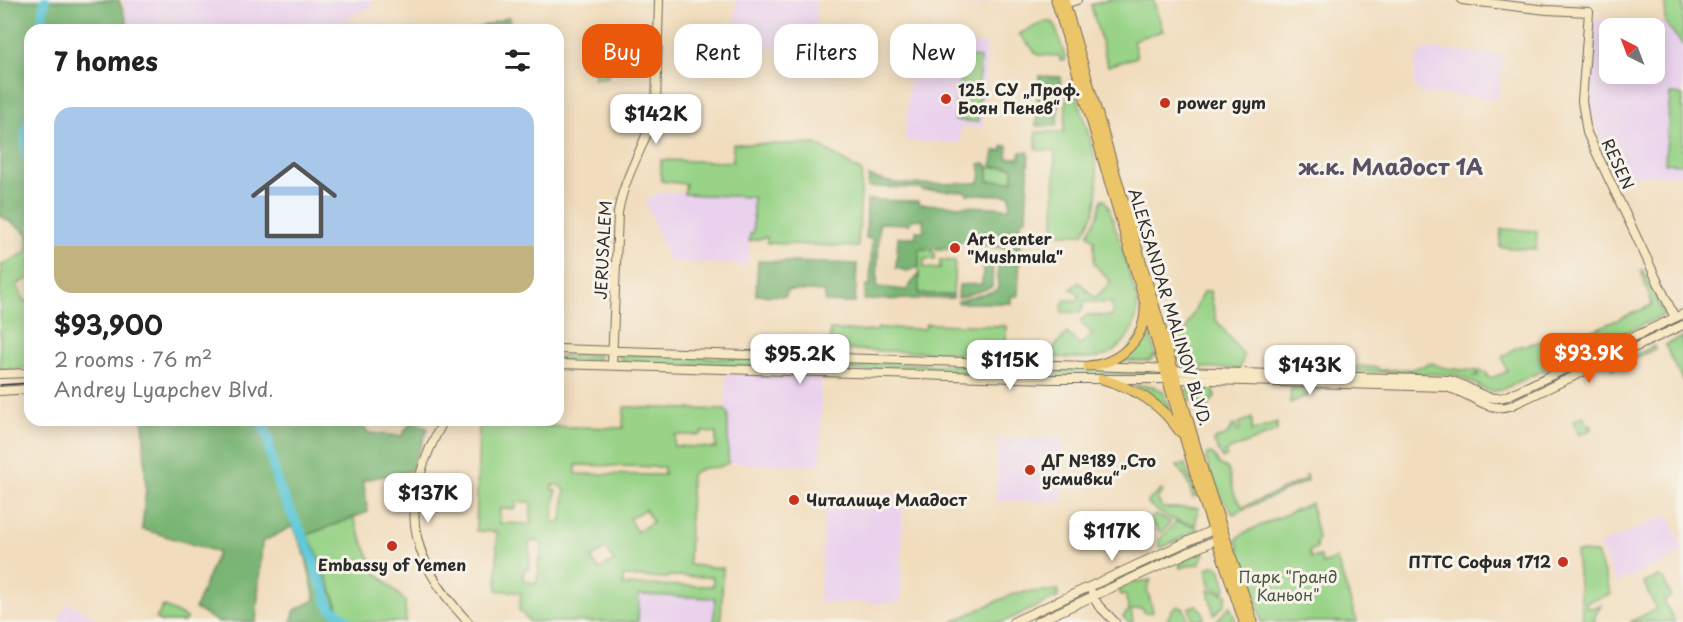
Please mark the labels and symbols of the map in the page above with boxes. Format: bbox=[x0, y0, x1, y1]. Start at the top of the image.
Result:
north arrow bbox=[1599, 18, 1665, 84]
place label: 125. СУ „Проф. Боян Пенев“ bbox=[958, 77, 1080, 119]
place label: power gym bbox=[1177, 90, 1266, 114]
marker: 125. СУ „Проф. Боян Пенев“ bbox=[939, 92, 953, 106]
pin: $142K bbox=[614, 94, 698, 145]
marker: power gym bbox=[1158, 96, 1172, 110]
street label: RESEN bbox=[1597, 134, 1641, 193]
district label: ж.к. Младост 1А bbox=[1299, 149, 1483, 182]
street label: ALEKSANDAR MALINOV BLVD. bbox=[1123, 185, 1219, 428]
street label: JERUSALEM bbox=[587, 200, 617, 300]
place label: Art center "Mushmula" bbox=[966, 226, 1063, 268]
marker: Art center "Mushmula" bbox=[948, 241, 962, 255]
pin: $93.9K bbox=[1540, 333, 1638, 384]
pin: $95.2K bbox=[751, 334, 849, 385]
pin: $115K bbox=[968, 340, 1052, 391]
pin: $143K bbox=[1268, 345, 1352, 396]
place label: ДГ №189 „Сто усмивки“ bbox=[1041, 448, 1156, 490]
marker: ДГ №189 „Сто усмивки“ bbox=[1023, 463, 1037, 477]
pin: $137K bbox=[386, 473, 470, 524]
place label: Читалище Младост bbox=[806, 487, 967, 511]
marker: Читалище Младост bbox=[787, 493, 801, 507]
pin: $117K bbox=[1070, 511, 1154, 562]
marker: Embassy of Yemen bbox=[385, 539, 399, 553]
place label: ПТТС София 1712 bbox=[1408, 549, 1551, 573]
place label: Embassy of Yemen bbox=[318, 552, 466, 576]
marker: ПТТС София 1712 bbox=[1556, 555, 1570, 569]
park label: Парк "Гранд Каньон" bbox=[1239, 564, 1337, 606]

